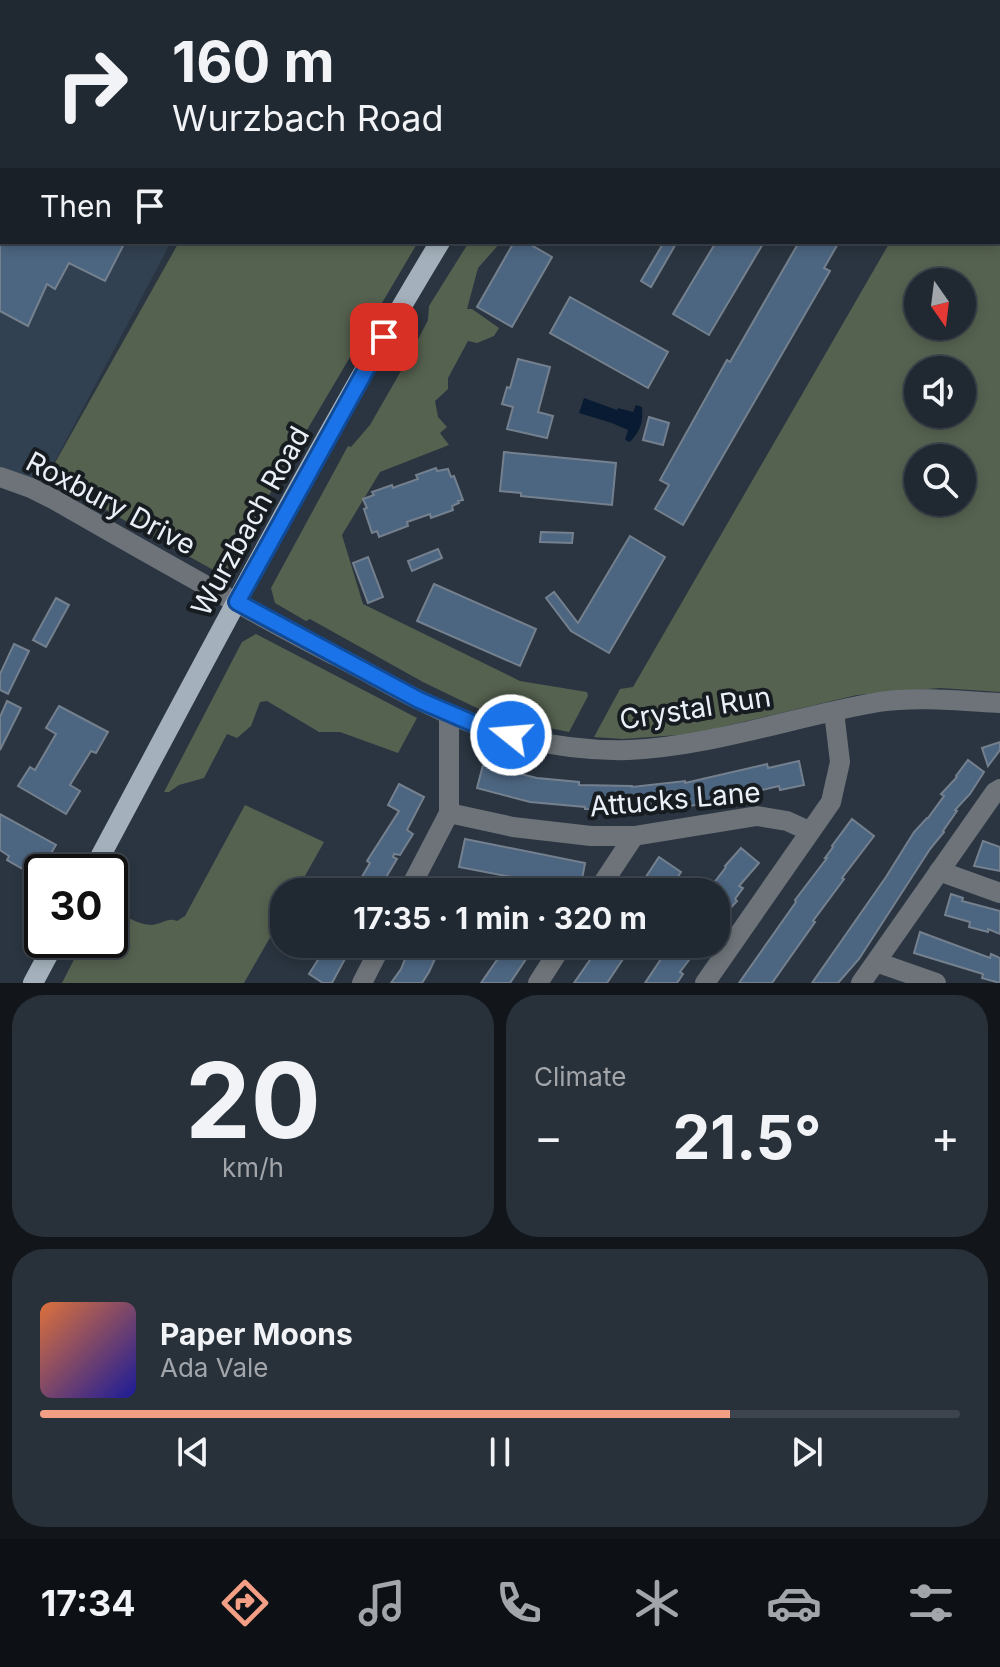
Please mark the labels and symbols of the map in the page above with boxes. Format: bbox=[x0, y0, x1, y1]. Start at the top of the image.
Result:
north arrow bbox=[904, 268, 976, 340]
pin bbox=[350, 303, 418, 371]
street label: Wurzbach Road bbox=[184, 420, 316, 622]
street label: Roxbury Drive bbox=[21, 444, 201, 562]
street label: Crystal Run bbox=[617, 679, 773, 737]
position arrow bbox=[469, 693, 553, 777]
street label: Attucks Lane bbox=[588, 775, 762, 823]
speed limit sign: 30 bbox=[24, 854, 128, 958]

